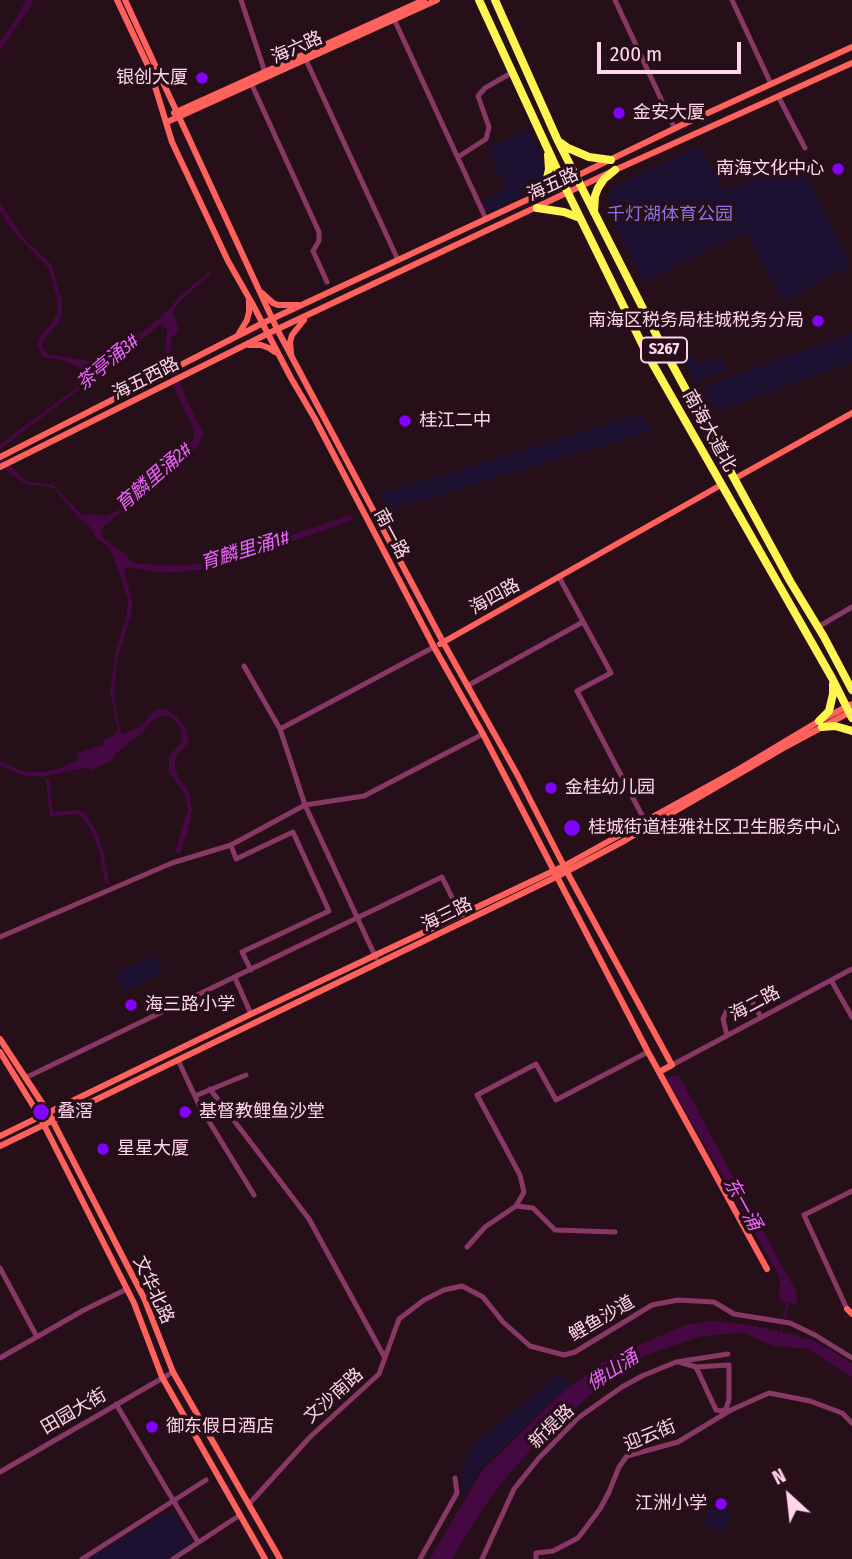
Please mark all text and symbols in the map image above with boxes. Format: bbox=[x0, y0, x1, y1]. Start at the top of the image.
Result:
street label: 海六路 bbox=[268, 27, 326, 69]
scale bar bbox=[600, 28, 744, 72]
text: 200 m bbox=[610, 41, 662, 67]
place label: 银创大厦 bbox=[116, 67, 188, 89]
marker: 银创大厦 bbox=[194, 70, 210, 86]
place label: 金安大厦 bbox=[633, 102, 705, 124]
marker: 金安大厦 bbox=[611, 105, 627, 121]
place label: 南海文化中心 bbox=[716, 158, 824, 180]
marker: 南海文化中心 bbox=[830, 161, 846, 177]
street label: 海五路 bbox=[524, 164, 582, 206]
park label: 千灯湖体育公园 bbox=[607, 204, 733, 226]
place label: 南海区税务局桂城税务分局 bbox=[588, 310, 804, 332]
marker: 南海区税务局桂城税务分局 bbox=[810, 313, 826, 329]
water label: 茶亭涌3# bbox=[72, 330, 144, 396]
road number: S267 bbox=[641, 338, 687, 362]
street label: 海五西路 bbox=[109, 353, 183, 405]
street label: 南海大道北 bbox=[678, 386, 740, 476]
place label: 桂江二中 bbox=[419, 410, 491, 432]
marker: 桂江二中 bbox=[397, 413, 413, 429]
water label: 育麟里涌2# bbox=[111, 439, 197, 517]
street label: 南一路 bbox=[369, 505, 413, 563]
water label: 育麟里涌1# bbox=[198, 527, 292, 575]
street label: 海四路 bbox=[466, 574, 524, 620]
place label: 金桂幼儿园 bbox=[565, 777, 655, 799]
marker: 金桂幼儿园 bbox=[543, 780, 559, 796]
place label: 桂城街道桂雅社区卫生服务中心 bbox=[588, 817, 840, 839]
marker: 桂城街道桂雅社区卫生服务中心 bbox=[562, 818, 582, 838]
street label: 海三路 bbox=[418, 893, 476, 937]
street label: 海二路 bbox=[726, 982, 784, 1026]
place label: 海三路小学 bbox=[145, 994, 235, 1016]
marker: 海三路小学 bbox=[123, 997, 139, 1013]
place label: 叠滘 bbox=[57, 1101, 93, 1123]
place label: 基督教鲤鱼沙堂 bbox=[199, 1101, 325, 1123]
marker: 叠滘 bbox=[31, 1102, 51, 1122]
marker: 基督教鲤鱼沙堂 bbox=[177, 1104, 193, 1120]
place label: 星星大厦 bbox=[117, 1138, 189, 1160]
marker: 星星大厦 bbox=[95, 1141, 111, 1157]
water label: 东一涌 bbox=[718, 1174, 766, 1234]
street label: 文华北路 bbox=[128, 1253, 178, 1327]
street label: 鲤鱼沙道 bbox=[565, 1292, 639, 1346]
water label: 佛山涌 bbox=[583, 1346, 643, 1396]
street label: 文沙南路 bbox=[300, 1364, 368, 1428]
street label: 田园大街 bbox=[37, 1385, 111, 1439]
street label: 新堤路 bbox=[525, 1400, 579, 1454]
place label: 御东假日酒店 bbox=[166, 1416, 274, 1438]
street label: 迎云街 bbox=[621, 1416, 679, 1456]
marker: 御东假日酒店 bbox=[144, 1419, 160, 1435]
north arrow bbox=[754, 1461, 824, 1531]
text: N bbox=[769, 1464, 790, 1490]
place label: 江洲小学 bbox=[635, 1493, 707, 1515]
marker: 江洲小学 bbox=[713, 1496, 729, 1512]

